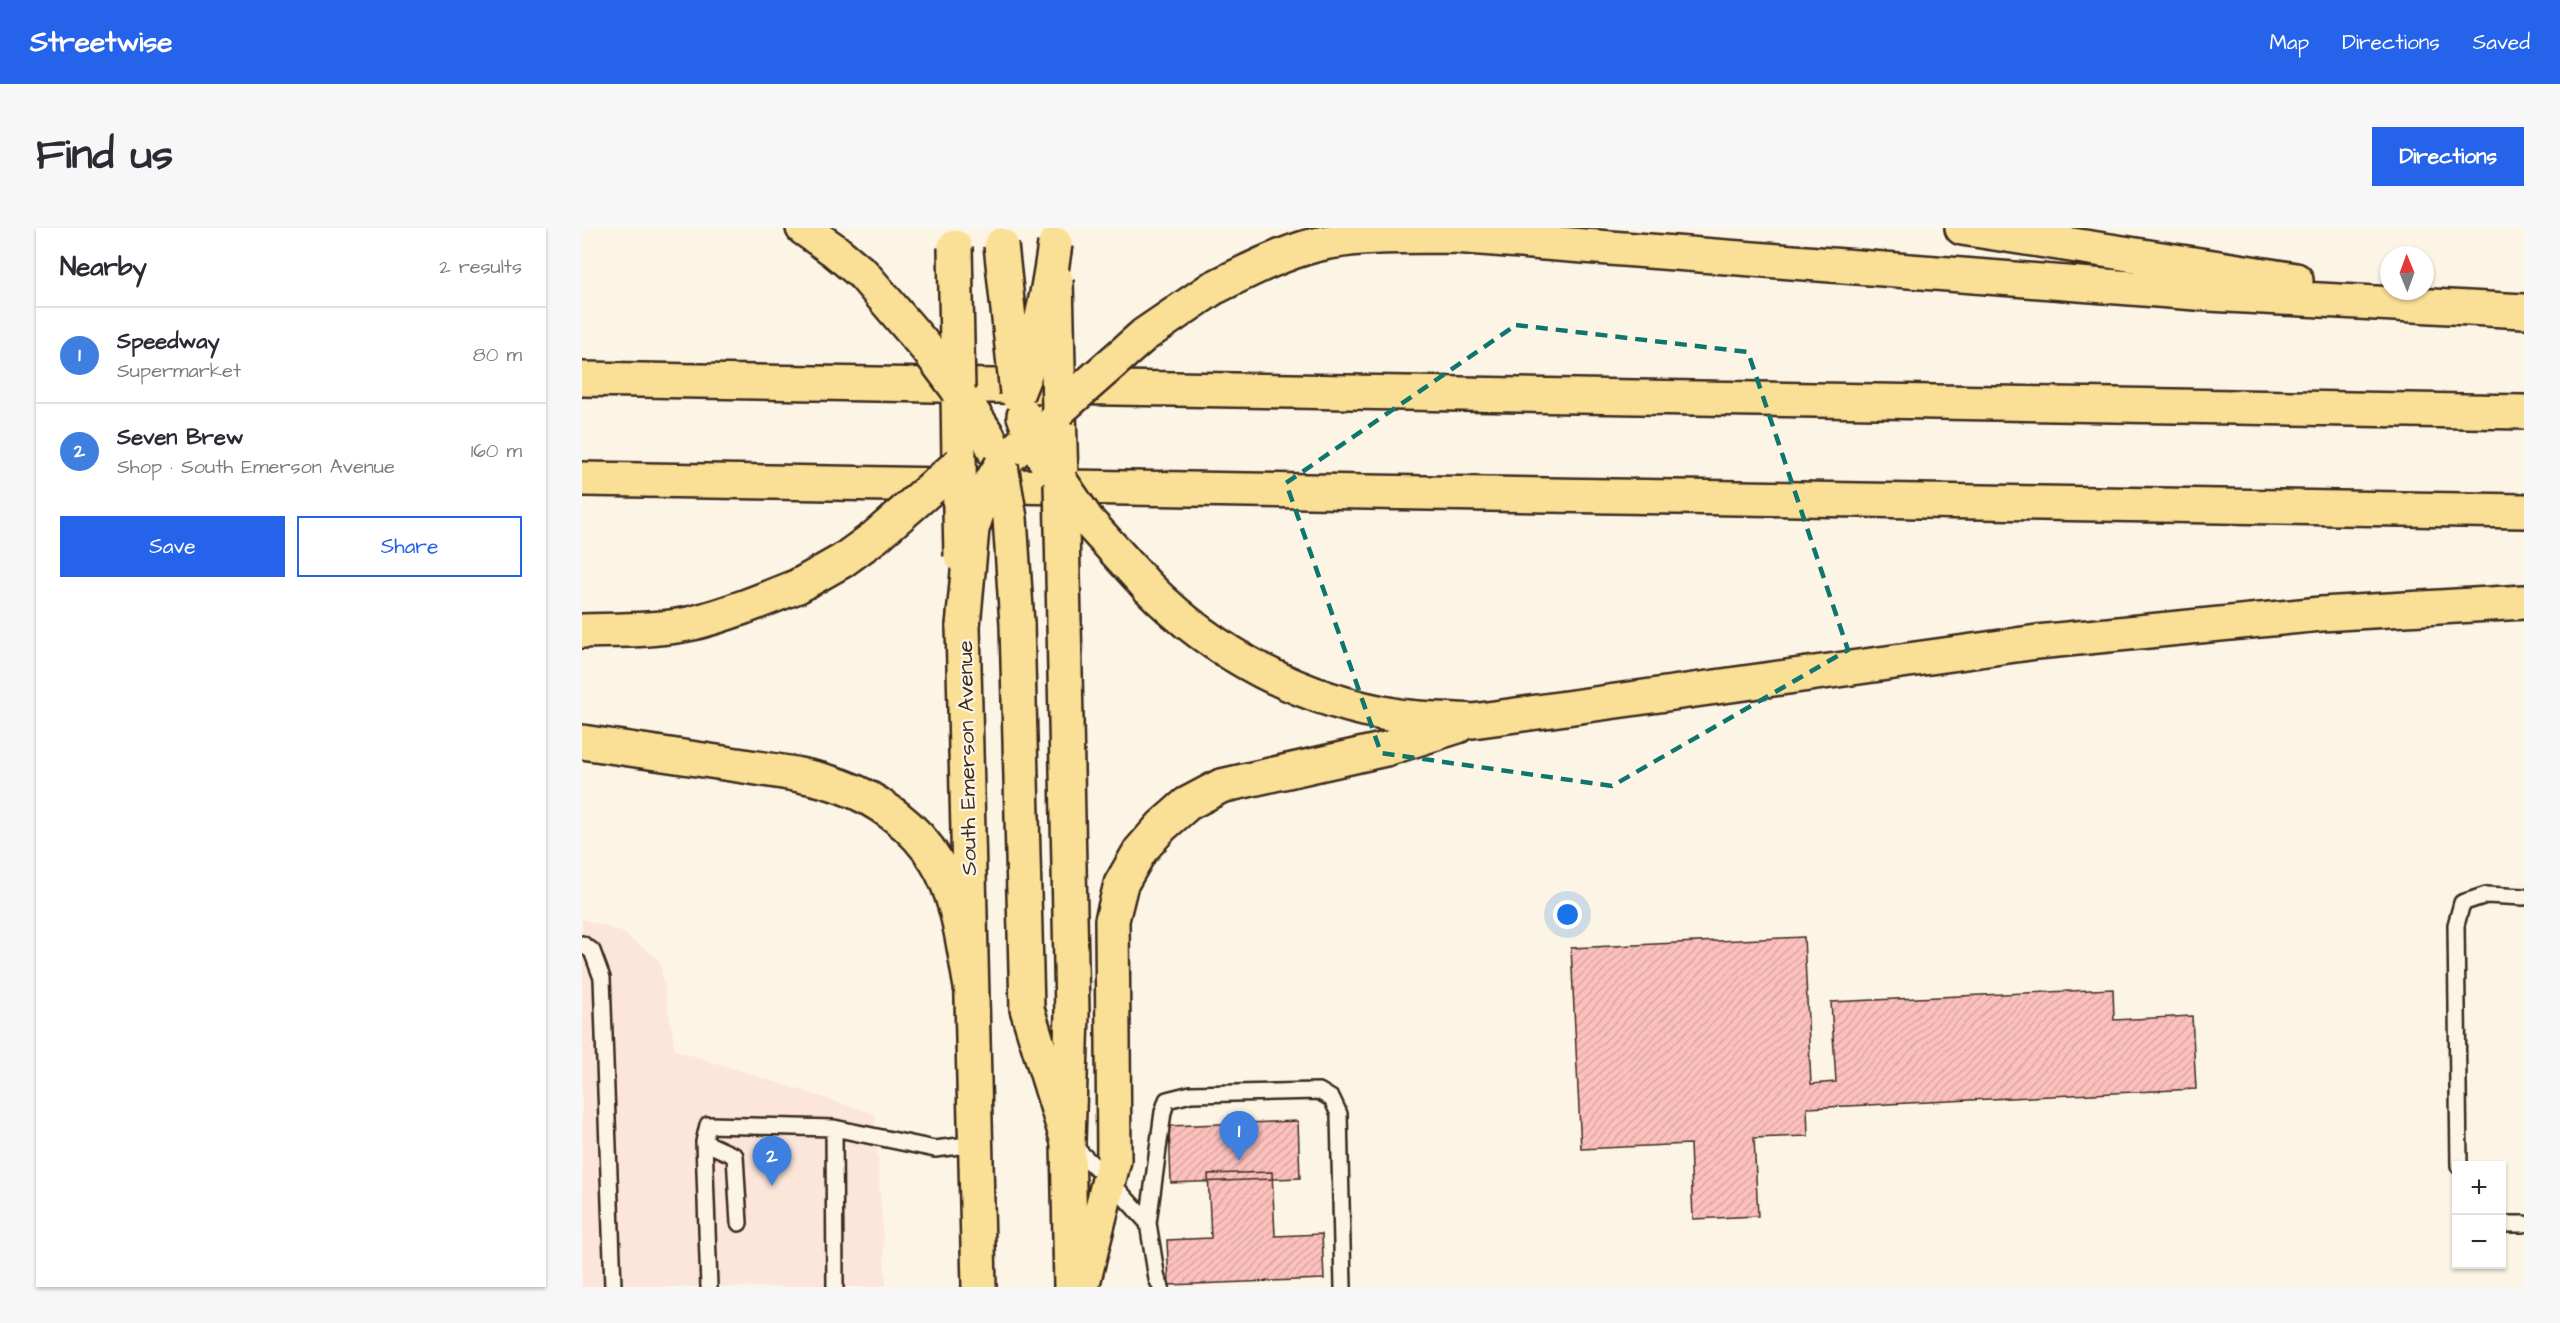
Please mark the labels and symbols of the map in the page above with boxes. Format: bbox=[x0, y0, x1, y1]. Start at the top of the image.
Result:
north arrow bbox=[2380, 246, 2434, 300]
street label: South Emerson Avenue bbox=[950, 640, 985, 876]
your location bbox=[1553, 900, 1582, 929]
pin: 1 bbox=[1220, 1112, 1258, 1161]
pin: 2 bbox=[752, 1136, 792, 1186]

